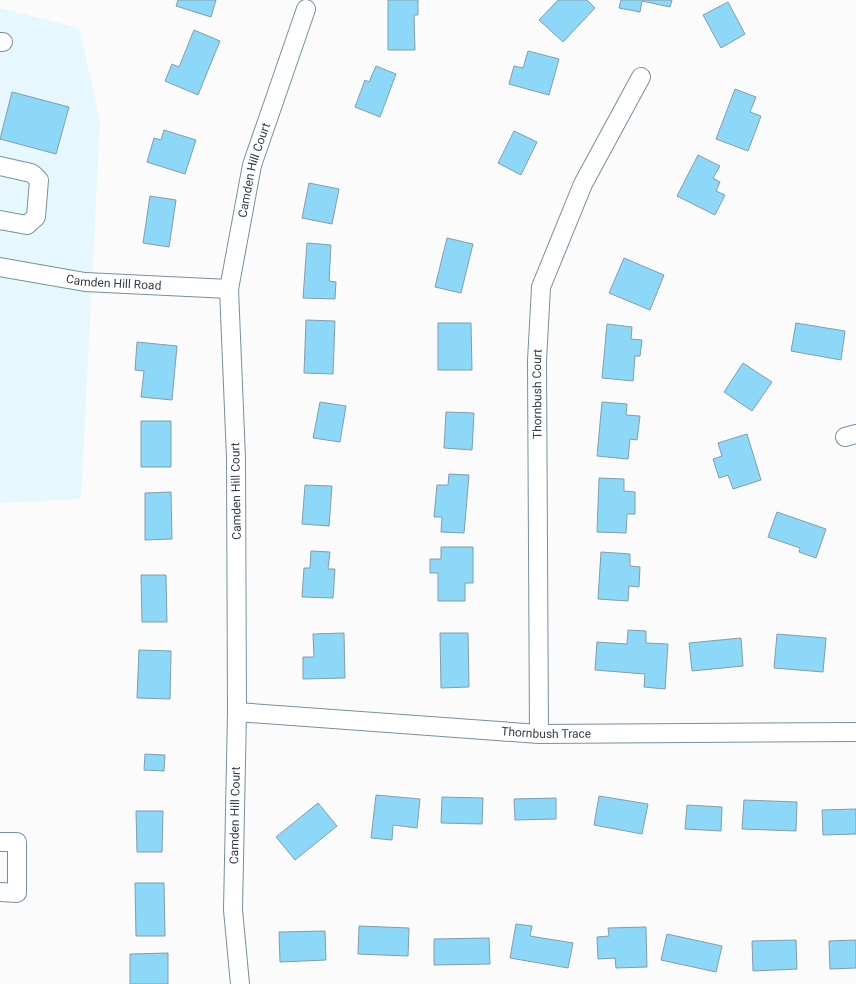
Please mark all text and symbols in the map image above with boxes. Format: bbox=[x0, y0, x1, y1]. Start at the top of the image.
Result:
street label: Camden Hill Court bbox=[235, 121, 273, 219]
street label: Camden Hill Road bbox=[65, 272, 162, 293]
street label: Thornbush Court bbox=[530, 349, 545, 439]
street label: Camden Hill Court bbox=[228, 442, 244, 540]
street label: Thornbush Trace bbox=[501, 724, 591, 741]
street label: Camden Hill Court bbox=[227, 766, 243, 864]

